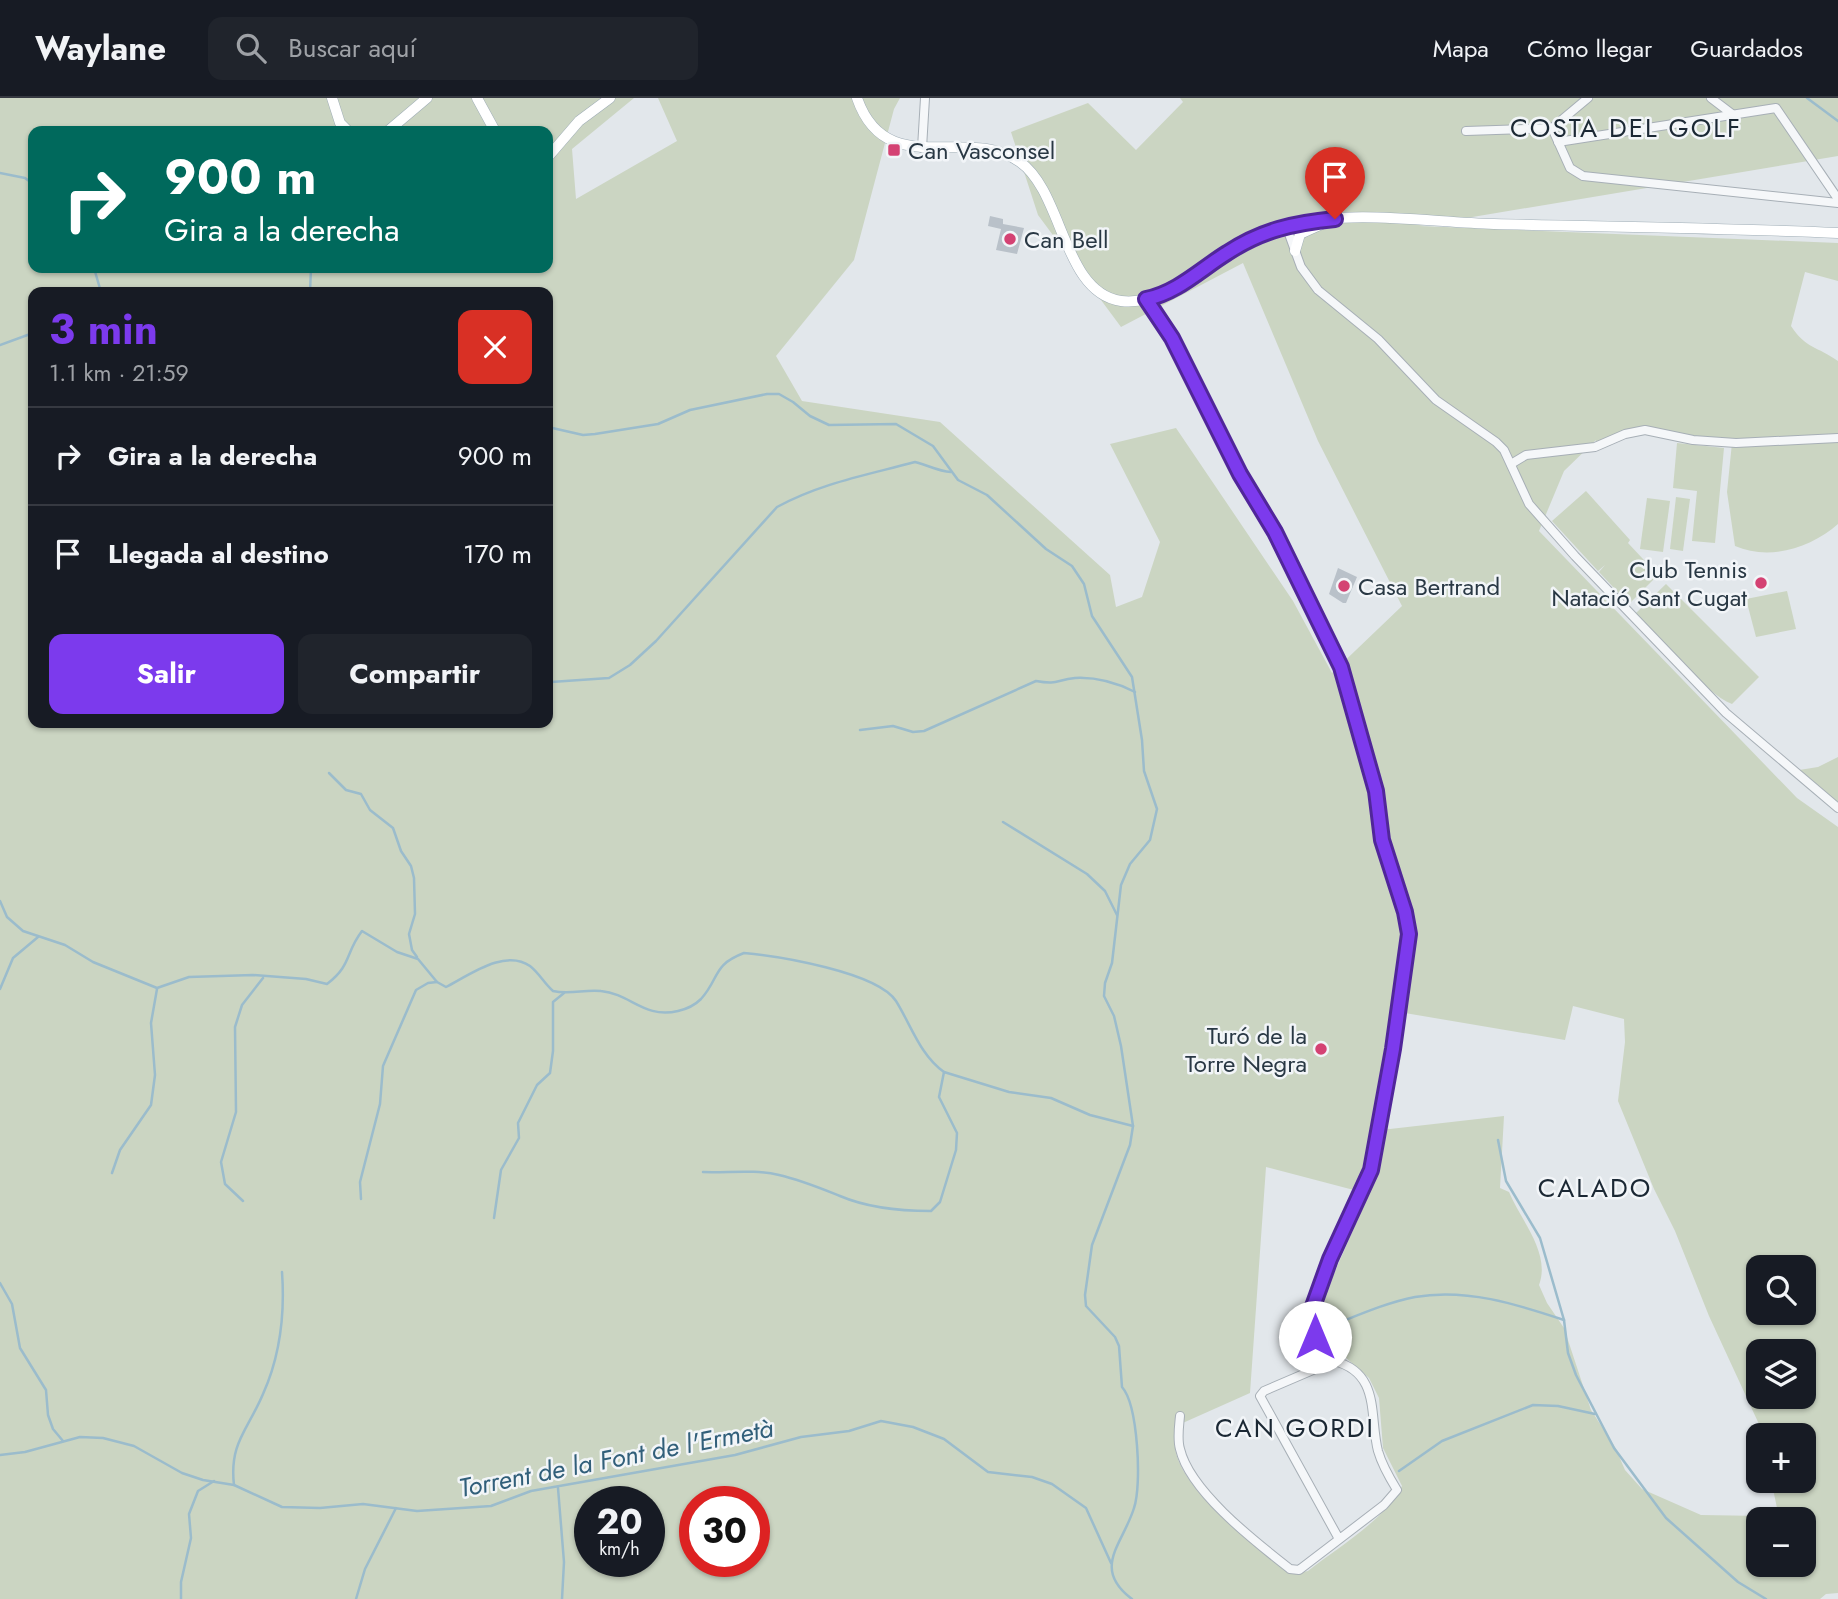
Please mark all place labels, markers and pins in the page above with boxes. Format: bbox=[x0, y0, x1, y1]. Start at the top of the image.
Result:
place label: Can Vasconsel bbox=[908, 133, 1055, 168]
marker: Can Vasconsel bbox=[886, 142, 902, 158]
pin bbox=[1305, 147, 1365, 219]
place label: Can Bell bbox=[1024, 222, 1109, 257]
marker: Can Bell bbox=[1002, 231, 1018, 247]
place label: Club Tennis Natació Sant Cugat bbox=[1551, 552, 1747, 615]
place label: Casa Bertrand bbox=[1358, 569, 1500, 604]
marker: Club Tennis Natació Sant Cugat bbox=[1753, 575, 1769, 591]
marker: Casa Bertrand bbox=[1336, 578, 1352, 594]
place label: Turó de la Torre Negra bbox=[1185, 1018, 1307, 1081]
marker: Turó de la Torre Negra bbox=[1313, 1041, 1329, 1057]

